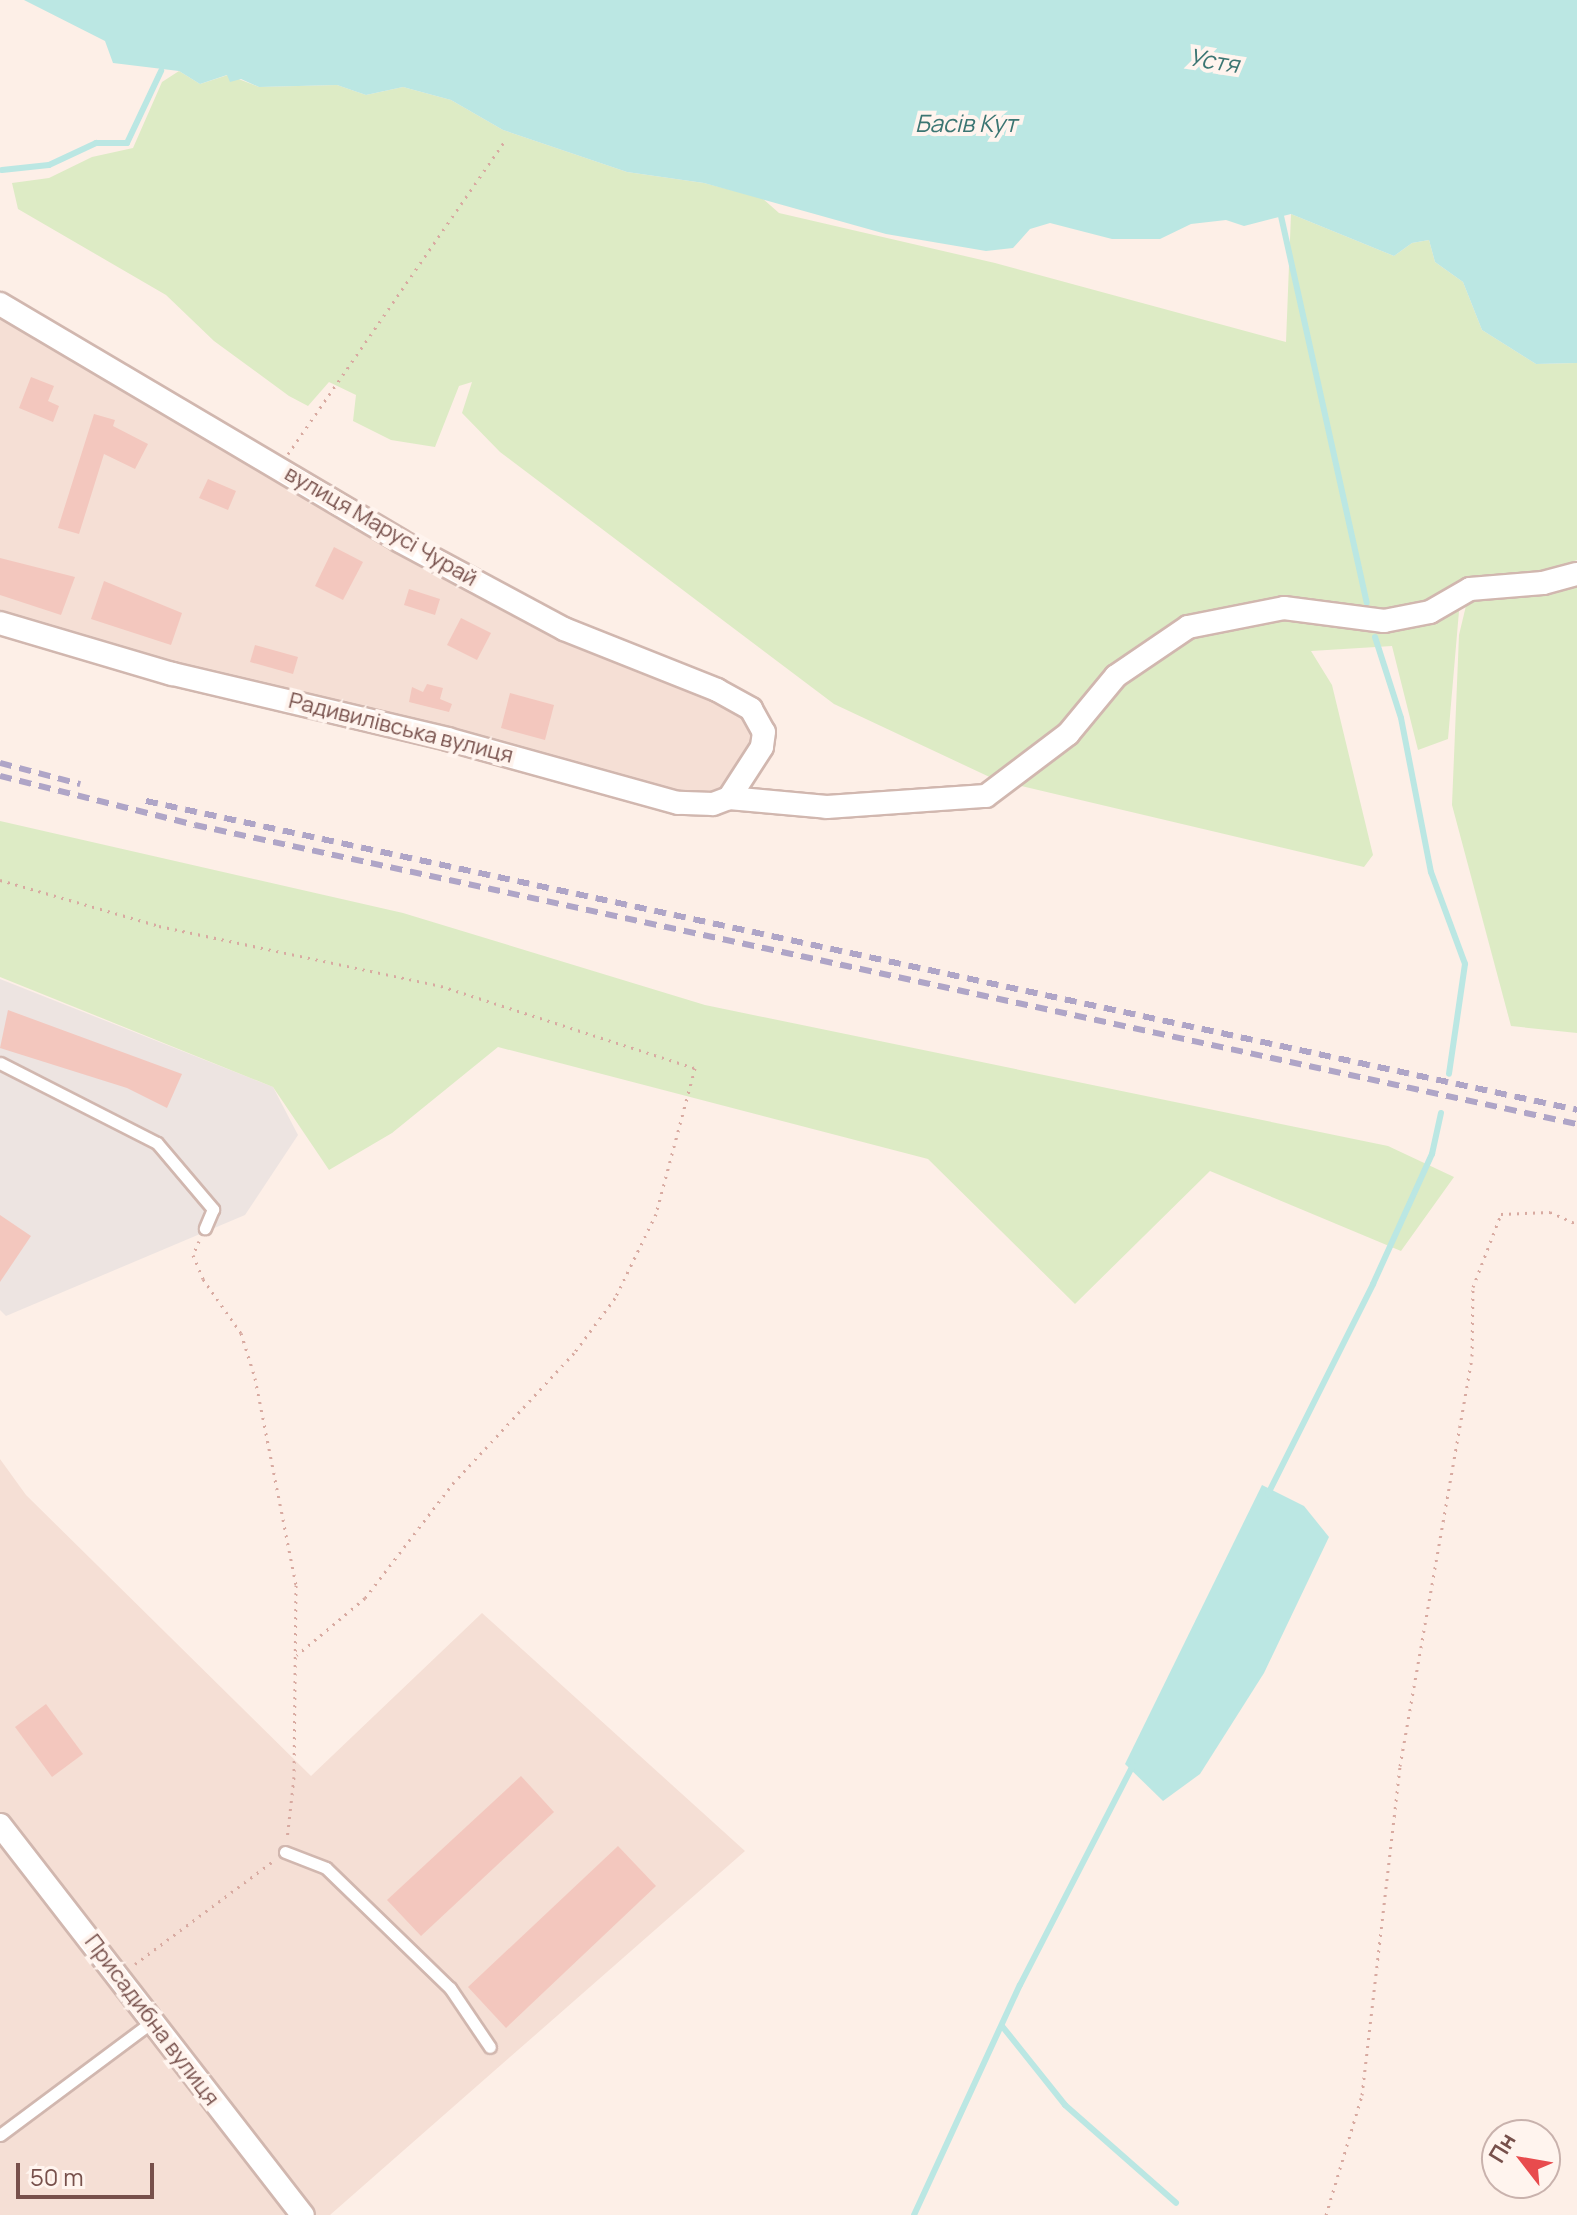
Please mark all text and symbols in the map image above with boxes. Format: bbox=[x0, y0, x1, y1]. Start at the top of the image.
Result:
water label: Устя bbox=[1187, 42, 1241, 78]
water label: Басів Кут bbox=[915, 109, 1017, 137]
street label: вулиця Марусі Чурай bbox=[280, 460, 482, 592]
street label: Радивилівська вулиця bbox=[286, 687, 516, 769]
street label: Присадибна вулиця bbox=[79, 1929, 225, 2111]
north arrow bbox=[1481, 2119, 1561, 2199]
text: Пн bbox=[1482, 2127, 1523, 2168]
scale bar bbox=[20, 2147, 158, 2197]
text: 50 m bbox=[30, 2160, 84, 2193]

